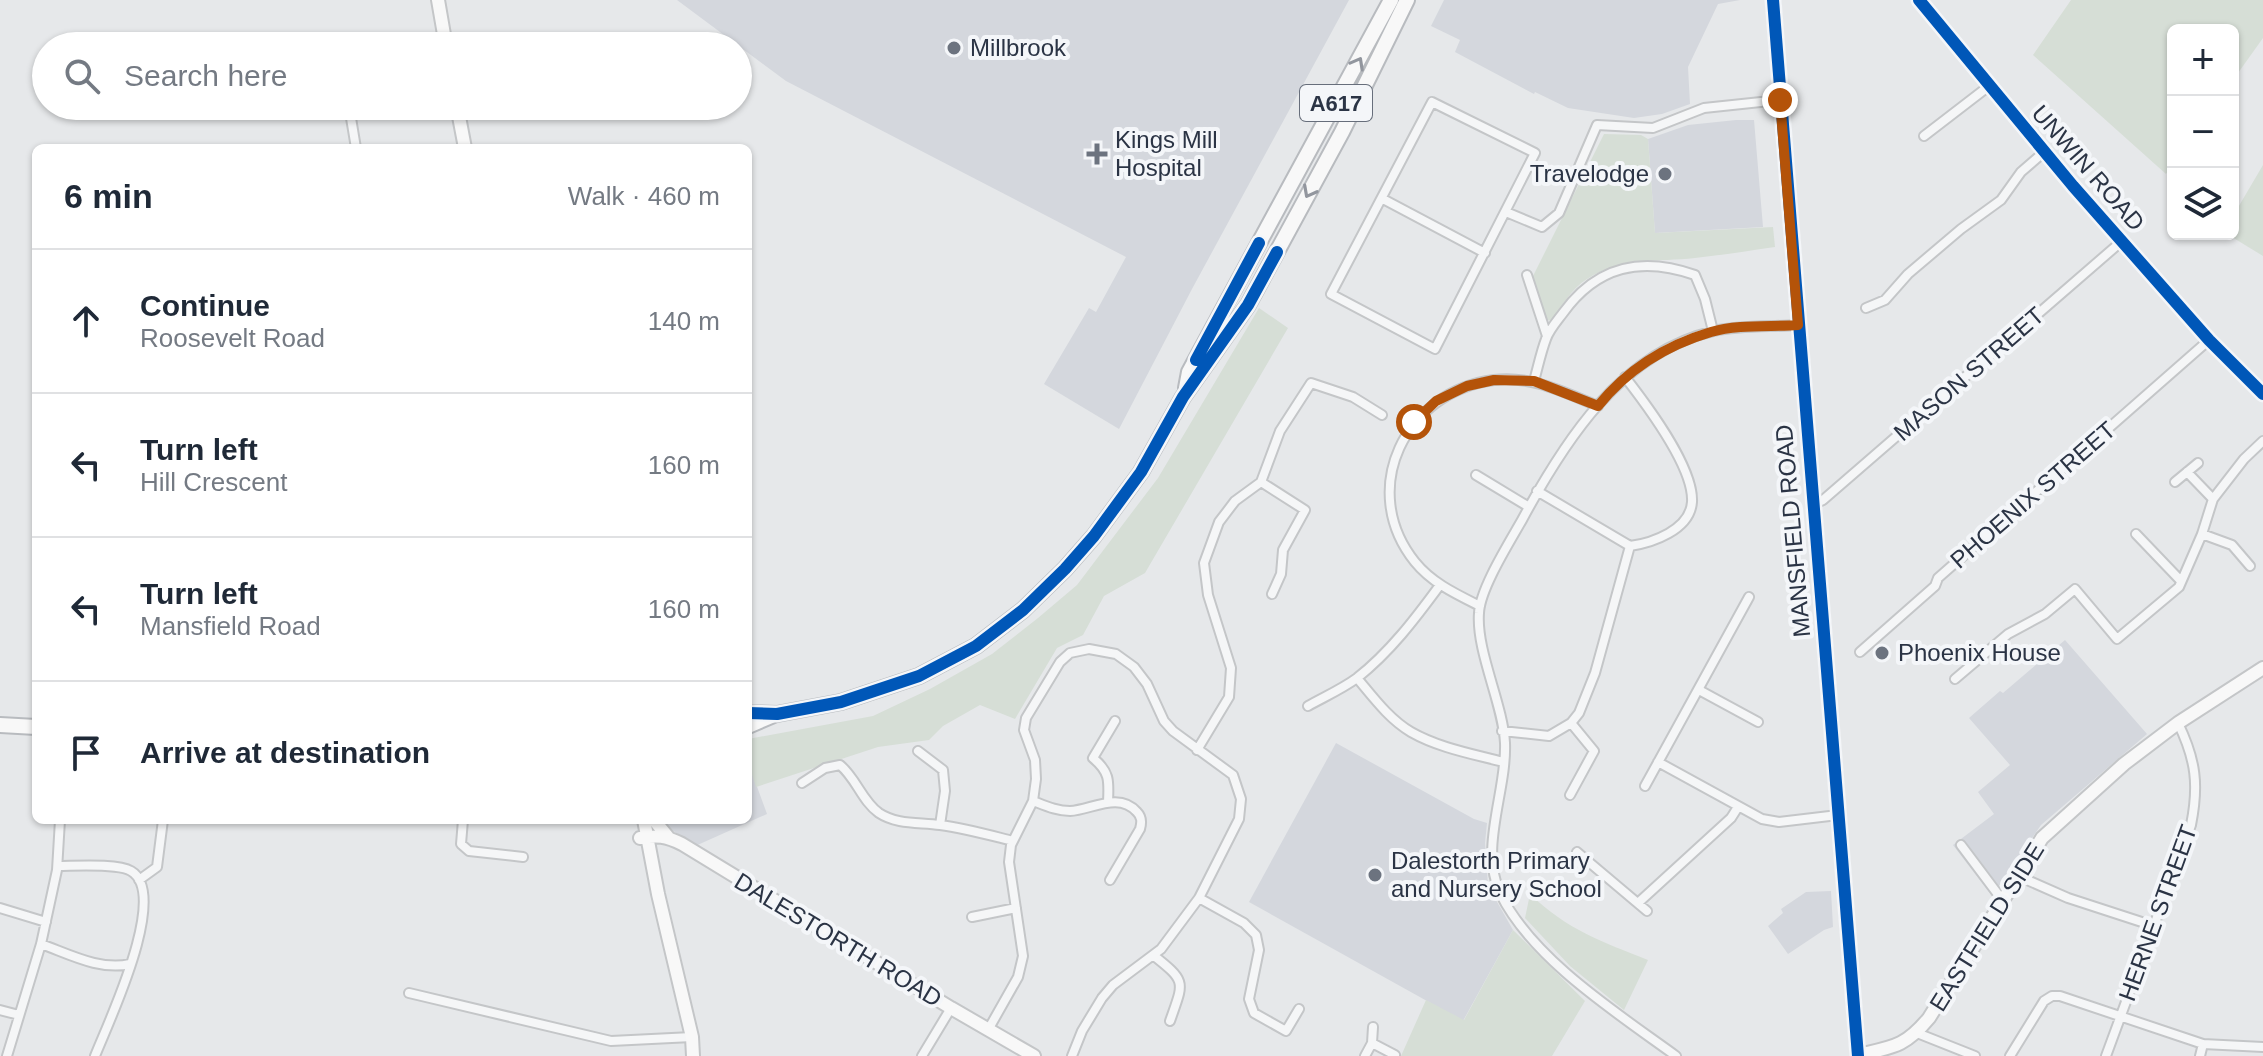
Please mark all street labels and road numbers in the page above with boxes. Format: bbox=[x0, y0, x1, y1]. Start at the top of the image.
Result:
road number: A617 bbox=[1300, 85, 1372, 121]
street label: UNWIN ROAD bbox=[2027, 99, 2150, 236]
street label: MASON STREET bbox=[1888, 301, 2049, 446]
street label: PHOENIX STREET bbox=[1945, 416, 2121, 573]
street label: MANSFIELD ROAD bbox=[1770, 424, 1815, 639]
street label: HERNE STREET bbox=[2113, 821, 2202, 1005]
street label: EASTFIELD SIDE bbox=[1924, 838, 2049, 1016]
street label: DALESTORTH ROAD bbox=[730, 867, 947, 1012]

